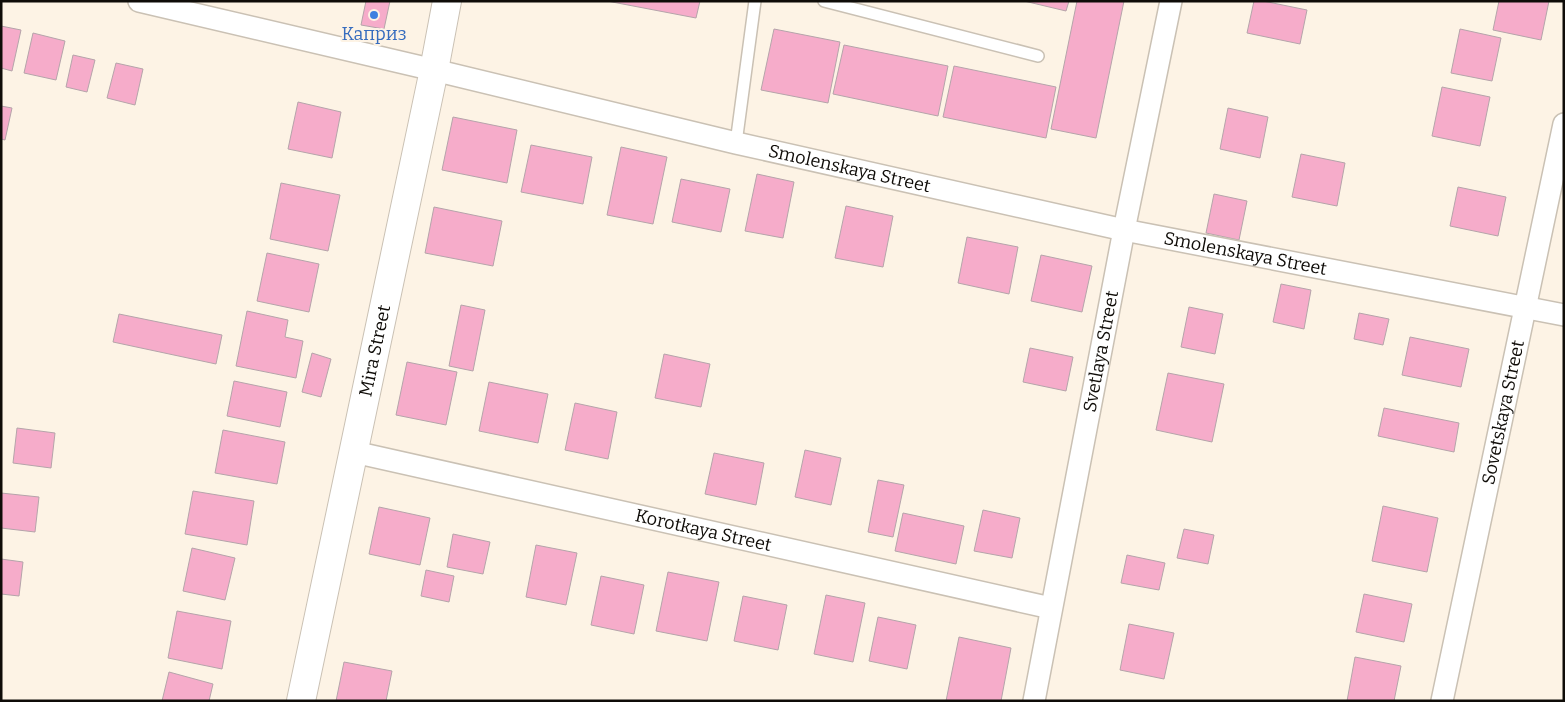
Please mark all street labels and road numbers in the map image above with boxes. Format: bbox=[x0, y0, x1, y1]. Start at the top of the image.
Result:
street label: Smolenskaya Street bbox=[766, 140, 933, 197]
street label: Smolenskaya Street bbox=[1162, 227, 1329, 280]
street label: Svetlaya Street bbox=[1078, 288, 1123, 414]
street label: Mira Street bbox=[354, 302, 395, 399]
street label: Sovetskaya Street bbox=[1477, 338, 1529, 487]
street label: Korotkaya Street bbox=[633, 504, 774, 556]

